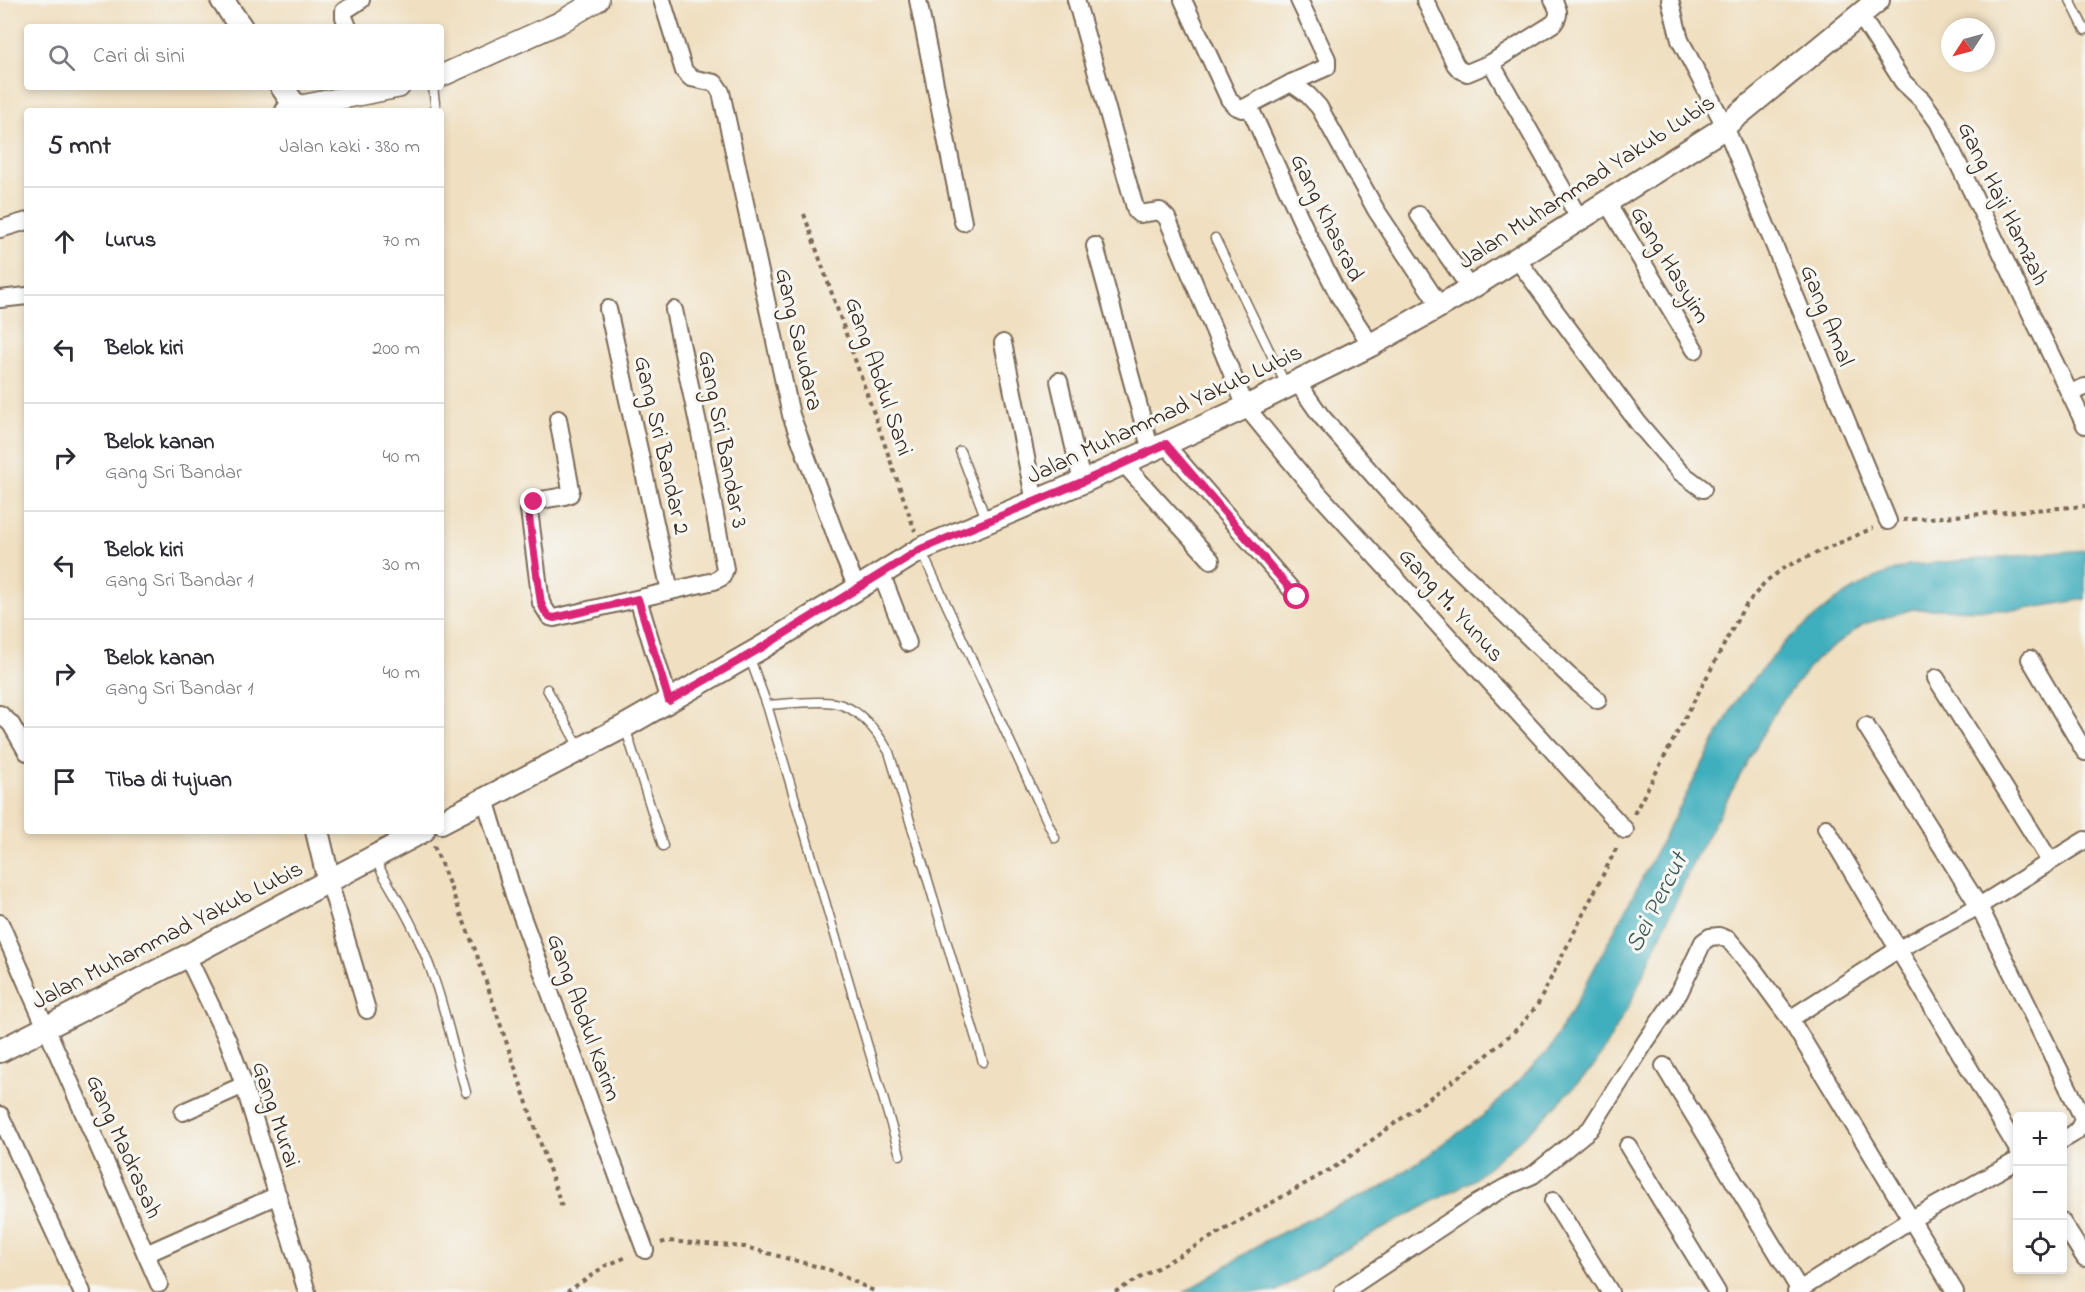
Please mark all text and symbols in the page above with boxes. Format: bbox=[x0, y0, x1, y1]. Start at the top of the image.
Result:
north arrow bbox=[1941, 18, 1995, 72]
search box bbox=[24, 24, 444, 90]
icon: search bbox=[45, 41, 78, 74]
text: Cari di sini bbox=[93, 41, 185, 73]
street label: Jalan Muhammad Yakub Lubis bbox=[1452, 87, 1723, 280]
street label: Gang Haji Hamzah bbox=[1947, 116, 2057, 292]
text: 5 mnt bbox=[48, 128, 111, 166]
text: Jalan kaki · 380 m bbox=[279, 133, 420, 162]
street label: Gang Khasrad bbox=[1280, 148, 1372, 289]
street label: Gang Hasyim bbox=[1619, 200, 1718, 331]
icon: ahead bbox=[48, 225, 81, 258]
text: Lurus bbox=[105, 225, 156, 257]
text: 70 m bbox=[383, 227, 420, 256]
street label: Gang Amal bbox=[1789, 260, 1862, 372]
street label: Gang Saudara bbox=[764, 265, 831, 414]
street label: Gang Abdul Sani bbox=[834, 293, 921, 461]
icon: left bbox=[48, 333, 81, 366]
text: Belok kiri bbox=[105, 333, 184, 365]
text: 200 m bbox=[372, 335, 420, 364]
street label: Jalan Muhammad Yakub Lubis bbox=[1022, 336, 1309, 495]
street label: Gang Sri Bandar 3 bbox=[687, 348, 756, 531]
street label: Gang Sri Bandar 2 bbox=[623, 353, 698, 539]
text: Belok kanan bbox=[105, 427, 214, 459]
icon: right bbox=[48, 441, 81, 474]
text: 40 m bbox=[383, 443, 420, 472]
text: Gang Sri Bandar bbox=[105, 459, 242, 488]
route end bbox=[520, 488, 546, 514]
text: Belok kiri bbox=[105, 535, 184, 567]
street label: Gang M. Yunus bbox=[1389, 540, 1511, 671]
icon: left bbox=[48, 549, 81, 582]
text: 30 m bbox=[383, 551, 420, 580]
text: Gang Sri Bandar 1 bbox=[105, 567, 254, 596]
route start bbox=[1283, 583, 1309, 609]
text: Belok kanan bbox=[105, 643, 214, 675]
icon: right bbox=[48, 657, 81, 690]
text: 40 m bbox=[383, 659, 420, 688]
text: Gang Sri Bandar 1 bbox=[105, 675, 254, 704]
icon: arrive bbox=[48, 765, 81, 798]
text: Tiba di tujuan bbox=[105, 765, 232, 797]
water label: Sei Percut bbox=[1616, 845, 1700, 960]
street label: Jalan Muhammad Yakub Lubis bbox=[26, 852, 310, 1020]
street label: Gang Abdul Karim bbox=[536, 929, 629, 1107]
street label: Gang Murai bbox=[241, 1057, 308, 1172]
street label: Gang Madrasah bbox=[75, 1069, 170, 1225]
map controls bbox=[2013, 1112, 2067, 1274]
button: + bbox=[2013, 1112, 2067, 1166]
button: − bbox=[2013, 1166, 2067, 1220]
button: locate bbox=[2013, 1220, 2067, 1274]

